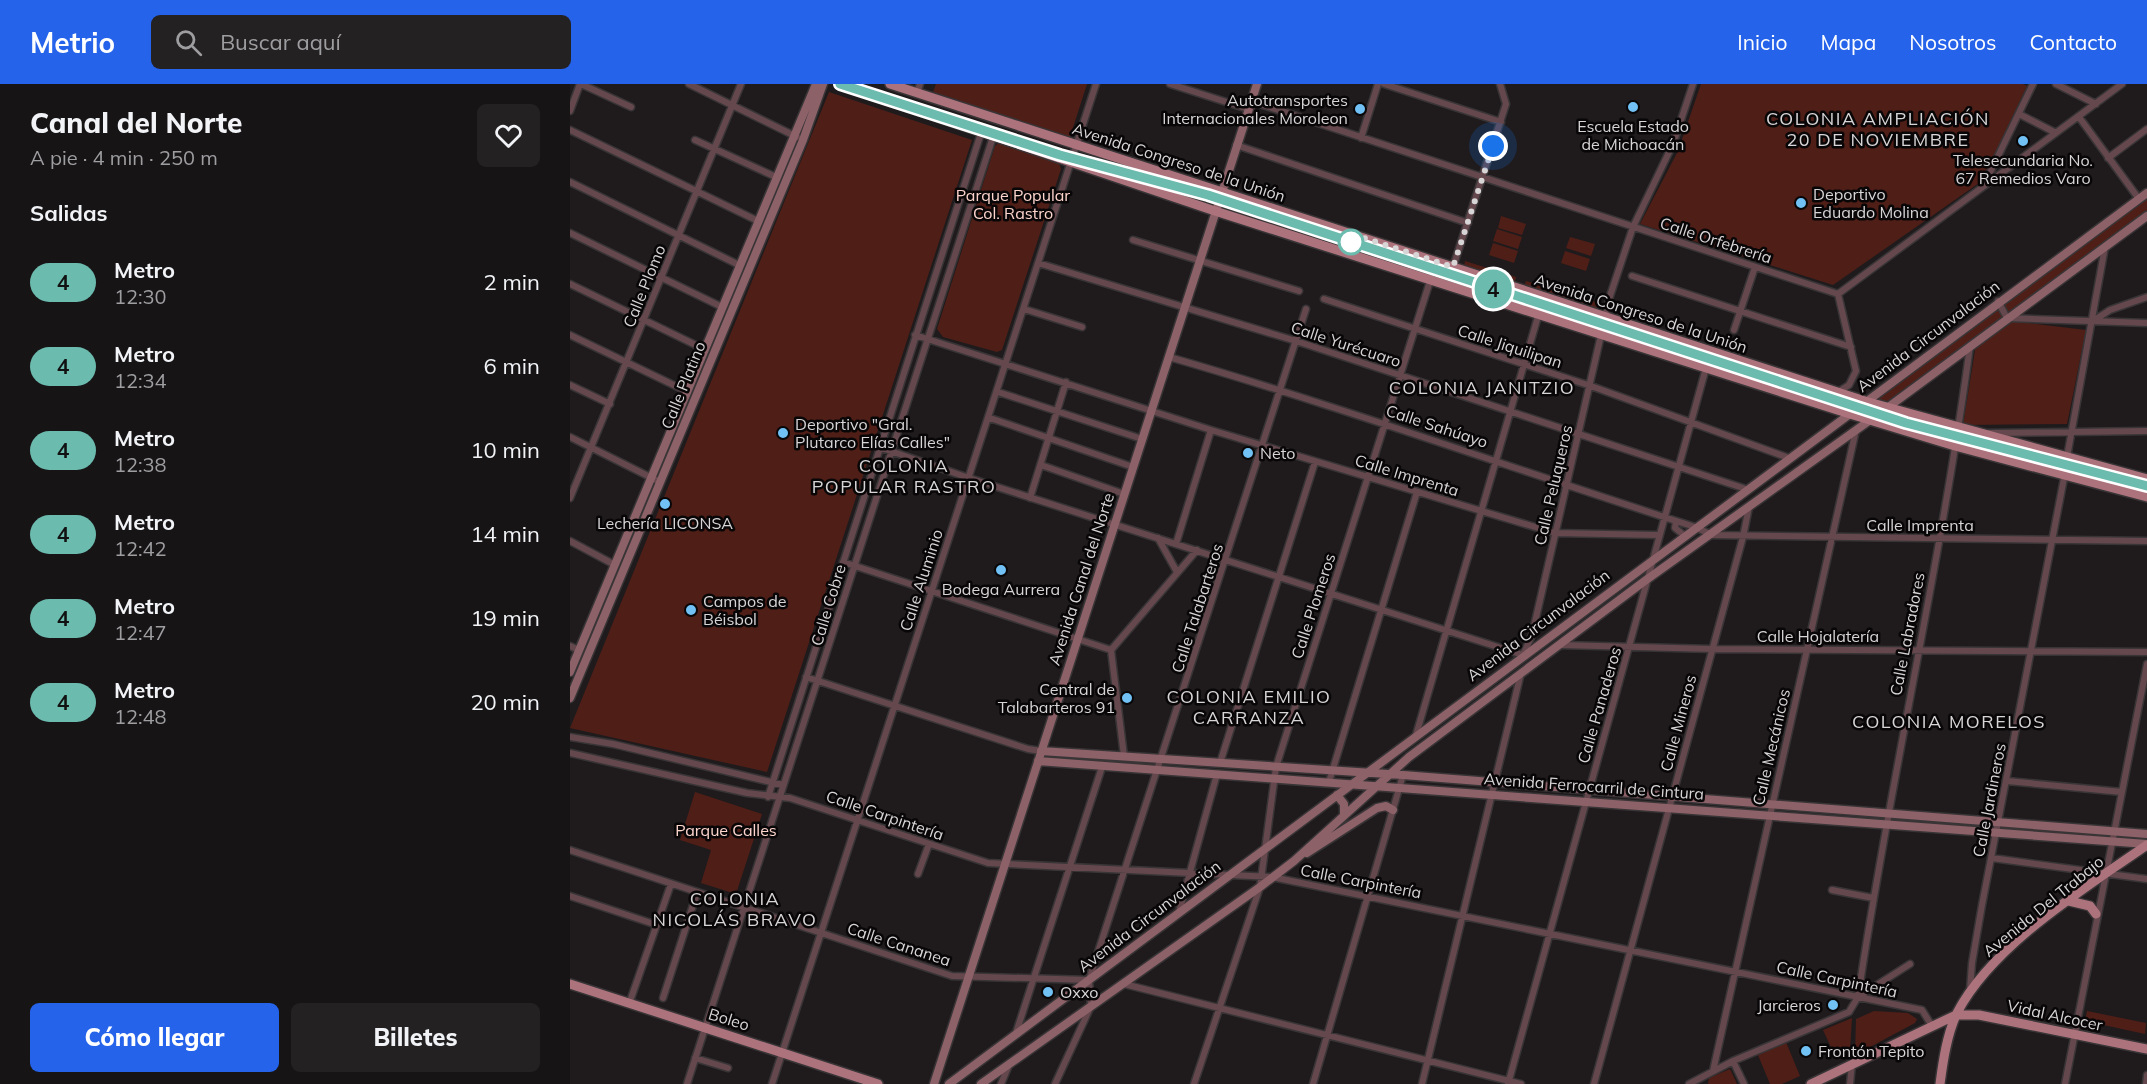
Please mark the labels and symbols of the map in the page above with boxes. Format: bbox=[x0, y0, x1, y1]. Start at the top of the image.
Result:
place label: Autotransportes Internacionales Moroleon bbox=[1162, 90, 1348, 128]
marker: Escuela Estado de Michoacán bbox=[1626, 100, 1640, 114]
marker: Autotransportes Internacionales Moroleon bbox=[1353, 102, 1367, 116]
district label: COLONIA AMPLIACIÓN 20 DE NOVIEMBRE bbox=[1766, 107, 1990, 151]
place label: Escuela Estado de Michoacán bbox=[1577, 116, 1689, 154]
street label: Avenida Congreso de la Unión bbox=[1070, 118, 1288, 206]
your location bbox=[1478, 131, 1508, 161]
marker: Telesecundaria No. 67 Remedios Varo bbox=[2016, 134, 2030, 148]
place label: Telesecundaria No. 67 Remedios Varo bbox=[1953, 150, 2093, 188]
place label: Deportivo Eduardo Molina bbox=[1813, 184, 1929, 222]
park label: Parque Popular Col. Rastro bbox=[956, 185, 1070, 223]
marker: Deportivo Eduardo Molina bbox=[1794, 196, 1808, 210]
street label: Calle Orfebrería bbox=[1658, 212, 1774, 268]
unlabelled marker bbox=[1338, 229, 1364, 255]
street label: Calle Plomo bbox=[618, 242, 670, 330]
street label: Avenida Congreso de la Unión bbox=[1532, 269, 1750, 357]
line badge: 4 bbox=[1474, 270, 1512, 308]
street label: Avenida Circunvalación bbox=[1853, 276, 2003, 396]
street label: Calle Yurécuaro bbox=[1288, 317, 1404, 371]
street label: Calle Jiquilipan bbox=[1455, 320, 1565, 372]
street label: Calle Platino bbox=[656, 338, 710, 432]
district label: COLONIA JANITZIO bbox=[1389, 376, 1575, 399]
street label: Calle Sahúayo bbox=[1384, 400, 1490, 452]
place label: Deportivo "Gral. Plutarco Elías Calles" bbox=[795, 414, 950, 452]
street label: Calle Peluqueros bbox=[1529, 423, 1577, 547]
marker: Deportivo "Gral. Plutarco Elías Calles" bbox=[776, 426, 790, 440]
place label: Neto bbox=[1260, 443, 1295, 463]
marker: Neto bbox=[1241, 446, 1255, 460]
street label: Calle Imprenta bbox=[1353, 450, 1461, 500]
district label: COLONIA POPULAR RASTRO bbox=[812, 454, 996, 498]
street label: Avenida Canal del Norte bbox=[1044, 490, 1118, 668]
marker: Lechería LICONSA bbox=[658, 497, 672, 511]
place label: Lechería LICONSA bbox=[597, 513, 733, 533]
street label: Calle Imprenta bbox=[1866, 515, 1974, 535]
street label: Calle Aluminio bbox=[895, 527, 947, 633]
street label: Calle Talabarteros bbox=[1167, 541, 1227, 675]
street label: Calle Plomeros bbox=[1287, 551, 1339, 661]
street label: Calle Cobre bbox=[806, 562, 850, 648]
marker: Bodega Aurrera bbox=[994, 563, 1008, 577]
street label: Avenida Circunvalación bbox=[1463, 565, 1613, 685]
street label: Calle Labradores bbox=[1885, 571, 1929, 697]
place label: Bodega Aurrera bbox=[942, 579, 1060, 599]
place label: Campos de Béisbol bbox=[703, 591, 786, 629]
marker: Campos de Béisbol bbox=[684, 603, 698, 617]
street label: Calle Hojalatería bbox=[1757, 626, 1879, 646]
street label: Calle Panaderos bbox=[1573, 644, 1625, 766]
street label: Calle Mineros bbox=[1656, 672, 1701, 773]
place label: Central de Talabarteros 91 bbox=[998, 679, 1115, 717]
district label: COLONIA EMILIO CARRANZA bbox=[1167, 685, 1331, 729]
street label: Calle Mecánicos bbox=[1748, 687, 1794, 807]
marker: Central de Talabarteros 91 bbox=[1120, 691, 1134, 705]
district label: COLONIA MORELOS bbox=[1852, 710, 2046, 733]
street label: Calle Jardineros bbox=[1968, 741, 2010, 859]
street label: Avenida Ferrocarril de Cintura bbox=[1483, 768, 1705, 804]
street label: Calle Carpintería bbox=[824, 786, 946, 844]
park label: Parque Calles bbox=[675, 820, 777, 840]
street label: Avenida Del Trabajo bbox=[1979, 851, 2107, 961]
street label: Avenida Circunvalación bbox=[1074, 856, 1224, 976]
street label: Calle Carpintería bbox=[1299, 859, 1423, 903]
district label: COLONIA NICOLÁS BRAVO bbox=[653, 887, 817, 931]
street label: Calle Cananea bbox=[845, 918, 953, 970]
street label: Calle Carpintería bbox=[1775, 956, 1899, 1002]
place label: Oxxo bbox=[1060, 982, 1098, 1002]
marker: Oxxo bbox=[1041, 985, 1055, 999]
place label: Jarcieros bbox=[1757, 995, 1821, 1015]
street label: Vidal Alcocer bbox=[2006, 995, 2105, 1035]
marker: Jarcieros bbox=[1826, 998, 1840, 1012]
street label: Boleo bbox=[706, 1003, 752, 1035]
place label: Frontón Tepito bbox=[1818, 1041, 1924, 1061]
marker: Frontón Tepito bbox=[1799, 1044, 1813, 1058]

